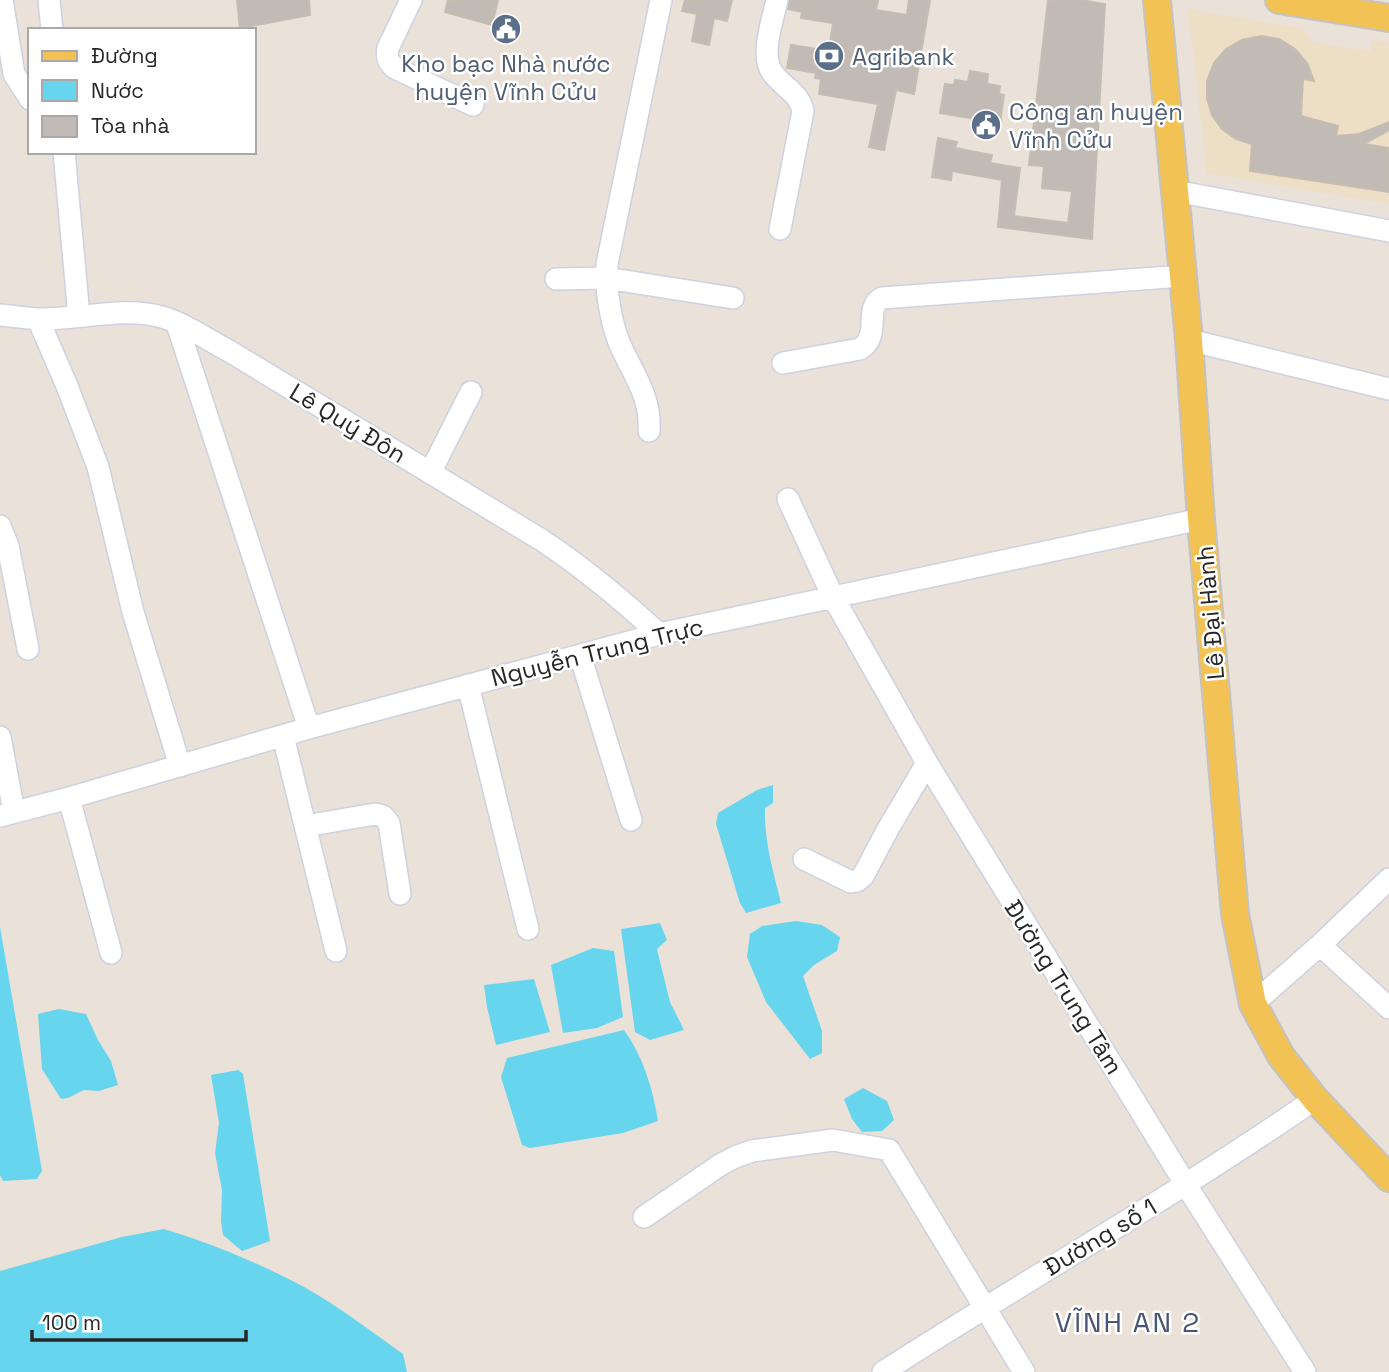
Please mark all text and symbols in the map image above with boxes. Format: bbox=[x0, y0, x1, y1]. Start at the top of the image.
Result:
public building icon: Kho bạc Nhà nước huyện Vĩnh Cửu bbox=[489, 12, 523, 46]
legend bbox=[28, 28, 256, 154]
bank icon: Agribank bbox=[812, 39, 846, 73]
place label: Agribank bbox=[852, 41, 954, 72]
text: Đường bbox=[91, 42, 158, 69]
place label: Kho bạc Nhà nước huyện Vĩnh Cửu bbox=[401, 48, 611, 107]
text: Nước bbox=[91, 77, 144, 104]
place label: Công an huyện Vĩnh Cửu bbox=[1009, 96, 1183, 155]
public building icon: Công an huyện Vĩnh Cửu bbox=[969, 108, 1003, 142]
text: Tòa nhà bbox=[91, 112, 170, 139]
street label: Lê Quý Đôn bbox=[284, 376, 412, 470]
street label: Lê Đại Hành bbox=[1189, 545, 1231, 681]
street label: Nguyễn Trung Trực bbox=[488, 611, 706, 693]
street label: Đường Trung Tâm bbox=[998, 894, 1130, 1080]
street label: Đường số 1 bbox=[1038, 1191, 1162, 1283]
scale bar bbox=[32, 1298, 245, 1342]
district label: VĨNH AN 2 bbox=[1055, 1304, 1201, 1340]
text: 100 m bbox=[42, 1309, 101, 1336]

